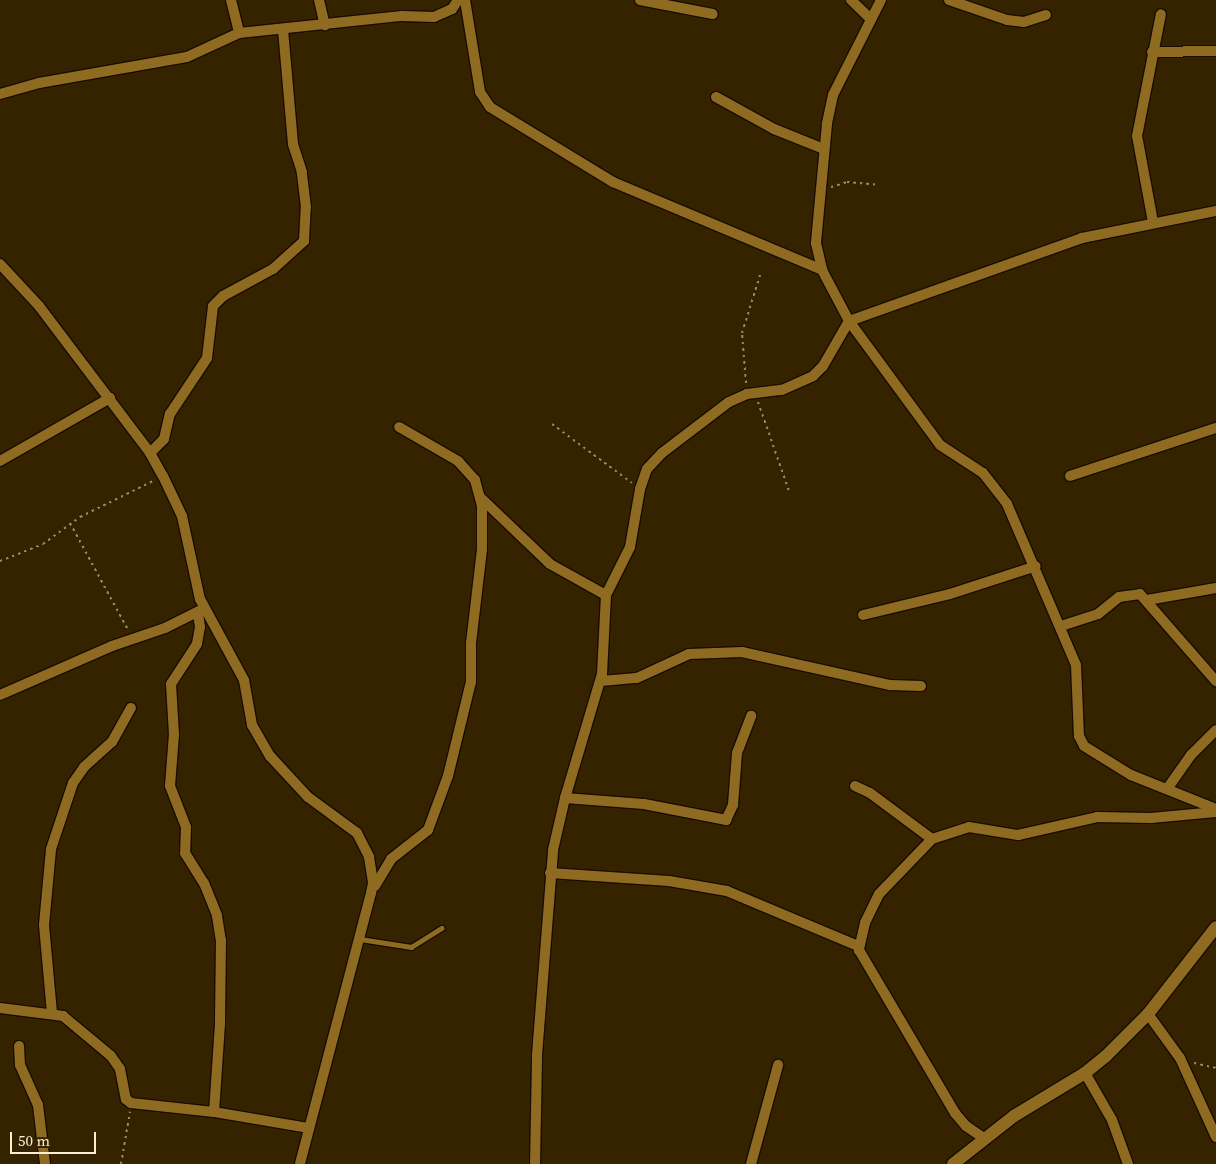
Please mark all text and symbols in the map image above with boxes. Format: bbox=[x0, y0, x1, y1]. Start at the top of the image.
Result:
scale bar bbox=[12, 1122, 99, 1154]
text: 50 m bbox=[18, 1130, 50, 1151]

